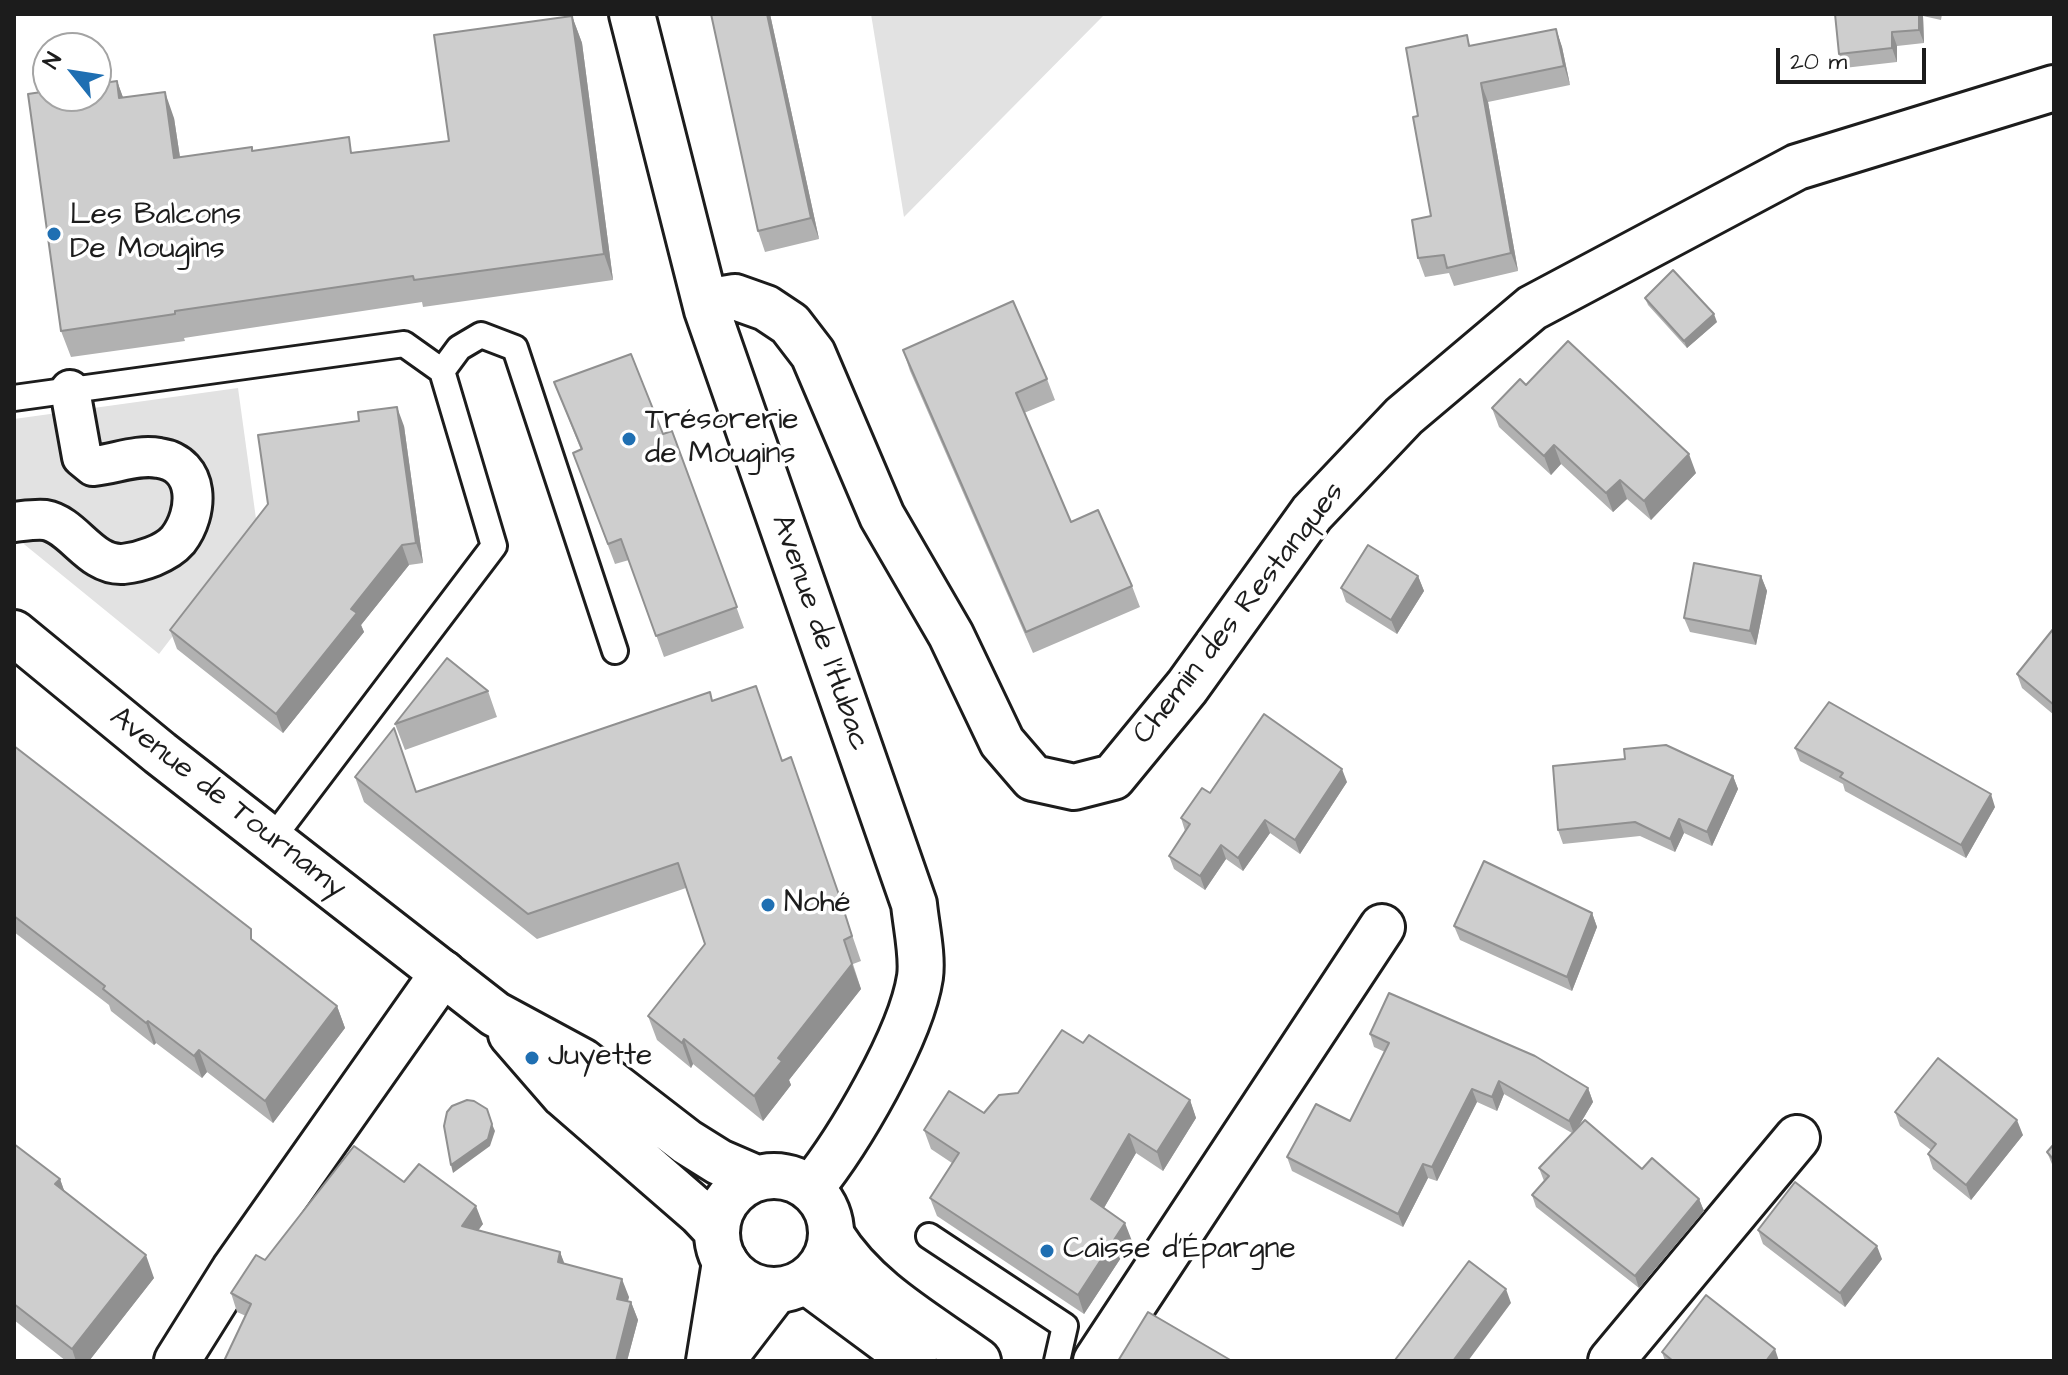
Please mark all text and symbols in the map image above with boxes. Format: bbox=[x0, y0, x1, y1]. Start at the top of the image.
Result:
north arrow bbox=[32, 32, 112, 112]
scale bar bbox=[1780, 32, 1930, 82]
text: 20 m bbox=[1790, 45, 1847, 79]
text: N bbox=[36, 47, 69, 74]
place label: Les Balcons De Mougins bbox=[70, 199, 241, 270]
marker: Les Balcons De Mougins bbox=[45, 225, 63, 243]
place label: Trésorerie de Mougins bbox=[645, 404, 799, 474]
marker: Trésorerie de Mougins bbox=[620, 430, 638, 448]
street label: Chemin des Restanques bbox=[1126, 476, 1354, 752]
street label: Avenue de l'Hubac bbox=[762, 510, 876, 756]
street label: Avenue de Tournamy bbox=[101, 700, 353, 908]
place label: Nohé bbox=[784, 887, 851, 923]
marker: Nohé bbox=[759, 896, 777, 914]
place label: Juyette bbox=[548, 1040, 652, 1076]
marker: Juyette bbox=[523, 1049, 541, 1067]
place label: Caisse d'Épargne bbox=[1063, 1233, 1296, 1269]
marker: Caisse d'Épargne bbox=[1038, 1242, 1056, 1260]

